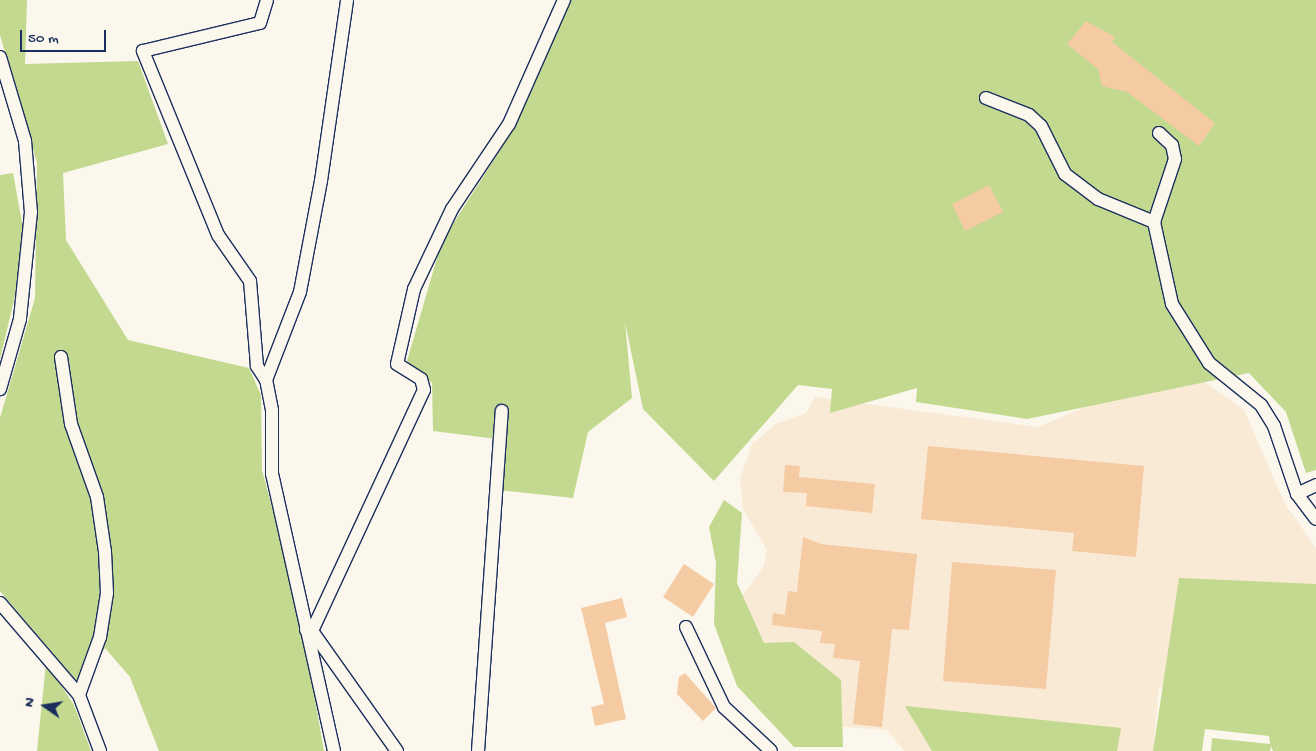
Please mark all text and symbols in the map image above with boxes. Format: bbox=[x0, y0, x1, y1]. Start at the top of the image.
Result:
scale bar bbox=[22, 20, 109, 52]
text: 50 m bbox=[28, 30, 59, 48]
north arrow bbox=[20, 681, 70, 731]
text: N bbox=[21, 696, 39, 709]

